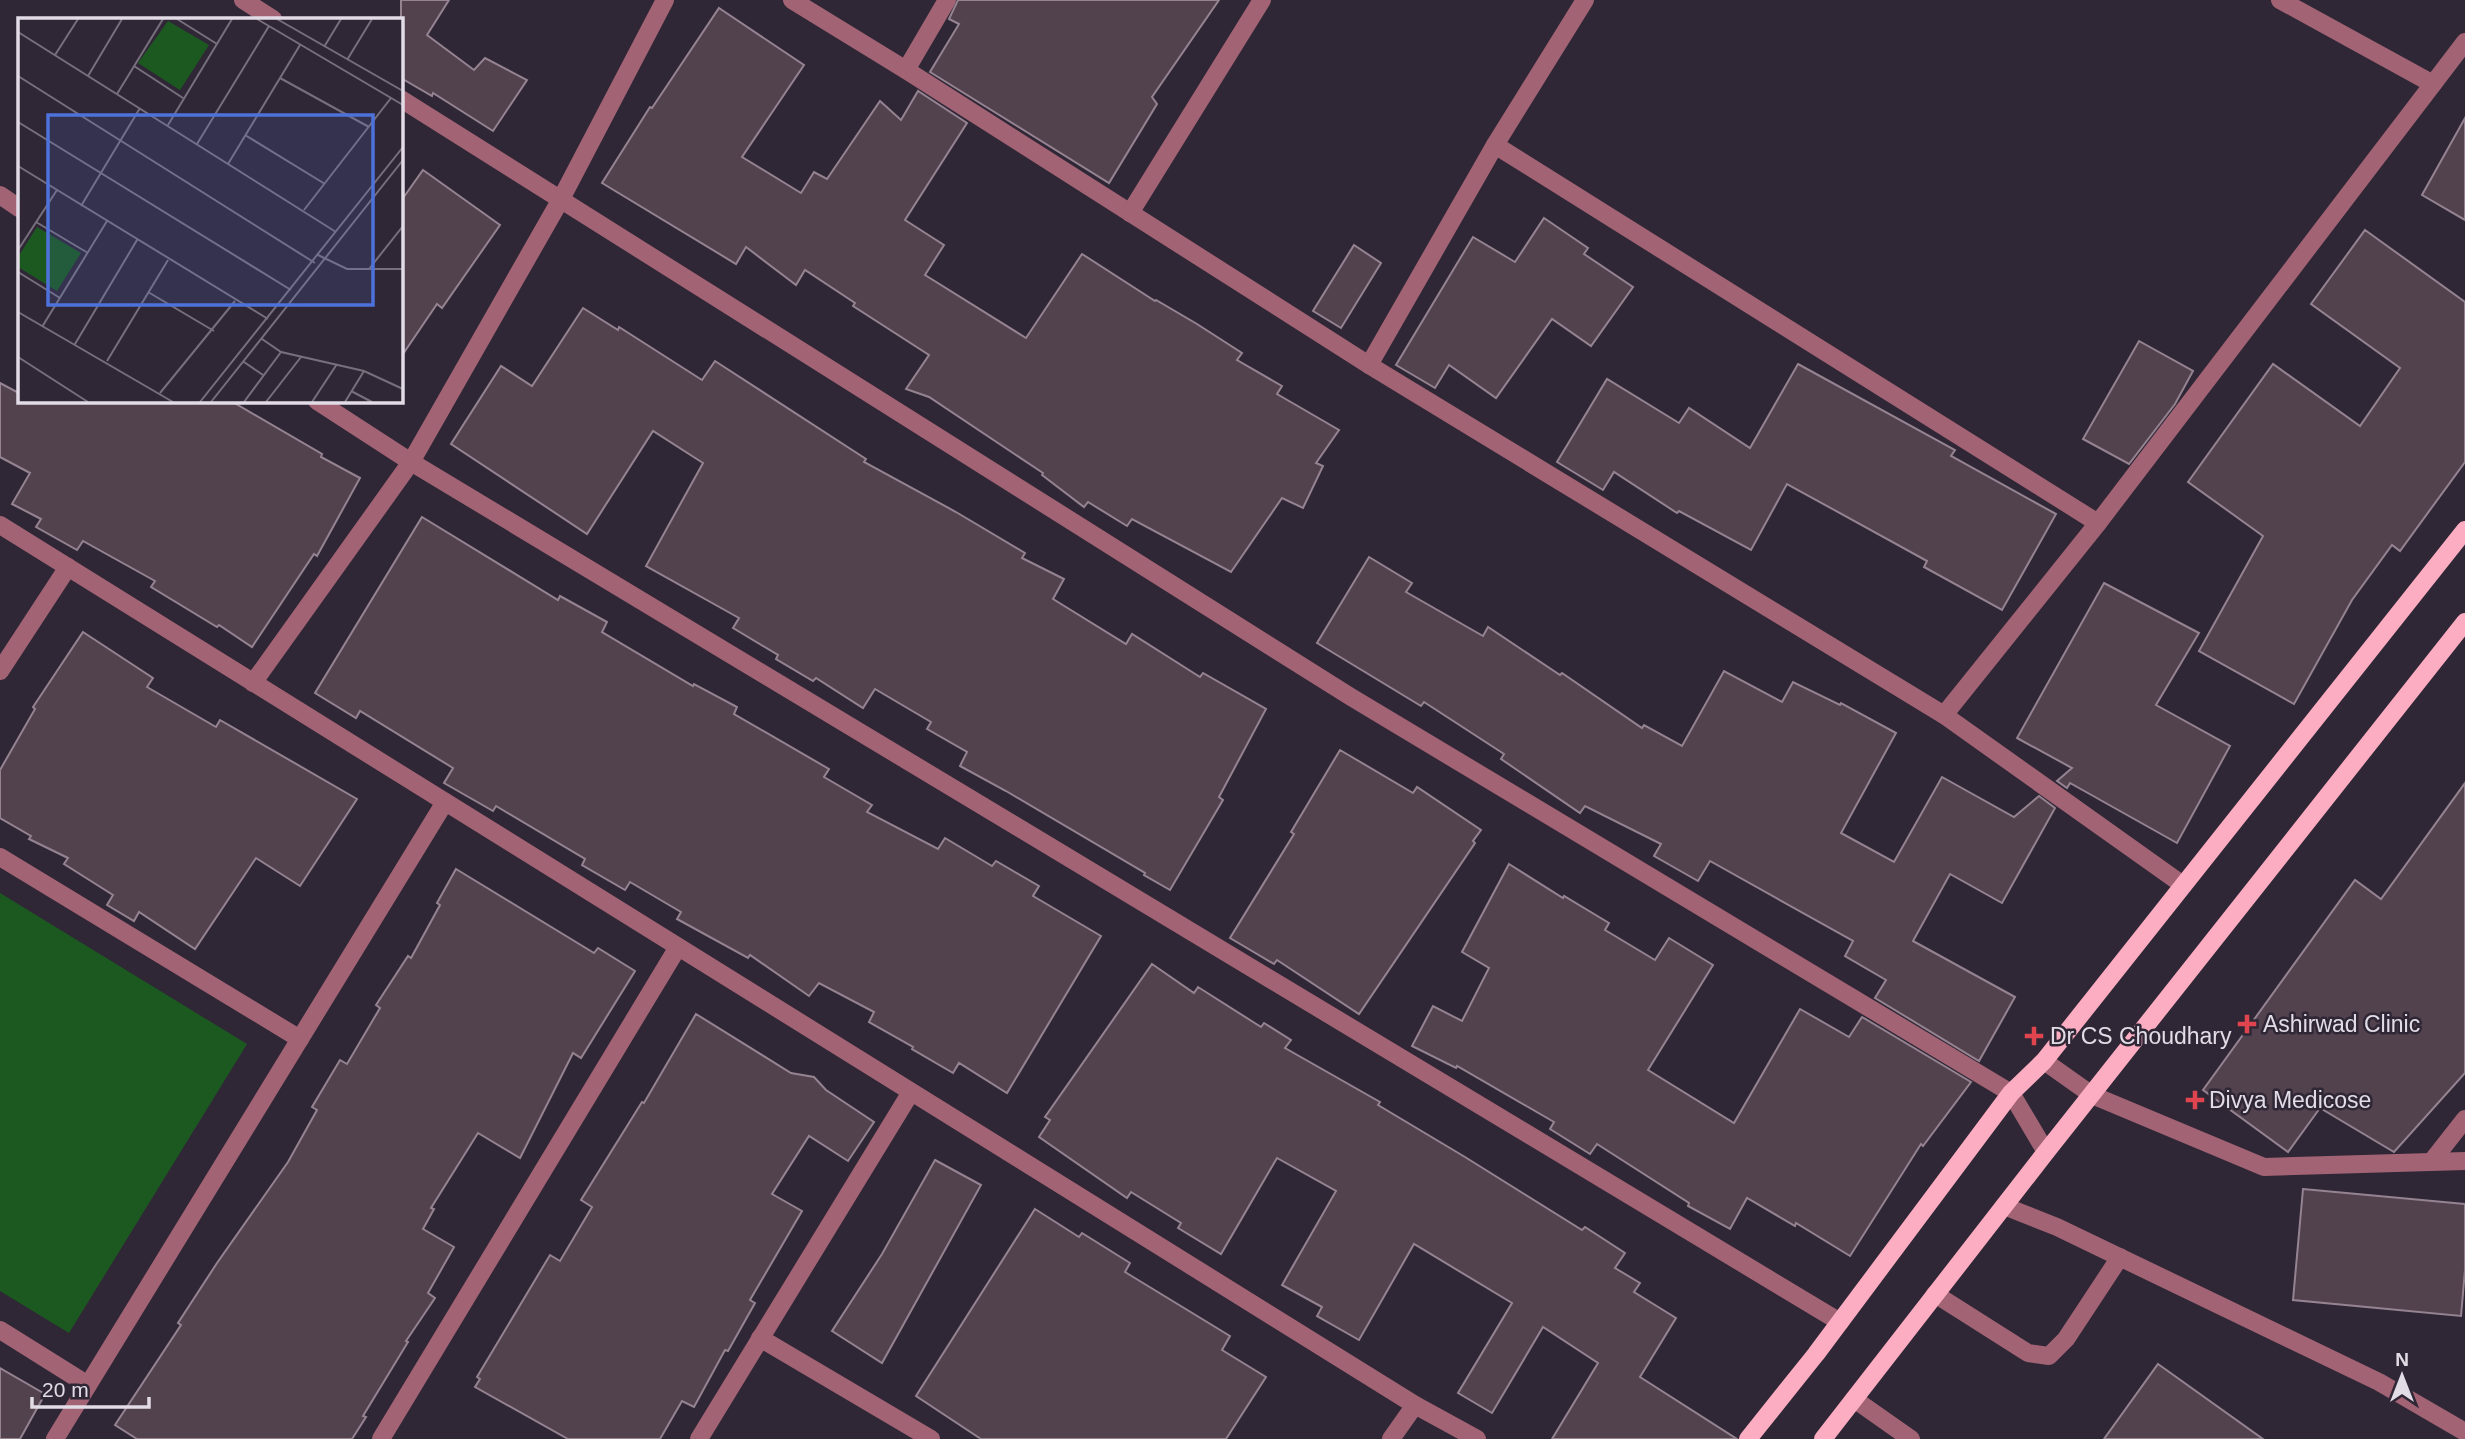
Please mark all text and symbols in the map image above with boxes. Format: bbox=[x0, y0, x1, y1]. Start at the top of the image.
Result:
inset map bbox=[18, 18, 402, 402]
place label: Ashirwad Clinic bbox=[2263, 1011, 2420, 1037]
marker: Ashirwad Clinic bbox=[2237, 1014, 2257, 1034]
place label: Dr CS Choudhary bbox=[2050, 1023, 2232, 1049]
marker: Dr CS Choudhary bbox=[2024, 1026, 2044, 1046]
place label: Divya Medicose bbox=[2209, 1087, 2371, 1113]
marker: Divya Medicose bbox=[2187, 1092, 2203, 1108]
north arrow bbox=[2367, 1341, 2437, 1411]
text: N bbox=[2395, 1349, 2409, 1370]
scale bar bbox=[32, 1366, 149, 1410]
text: 20 m bbox=[42, 1378, 89, 1401]

